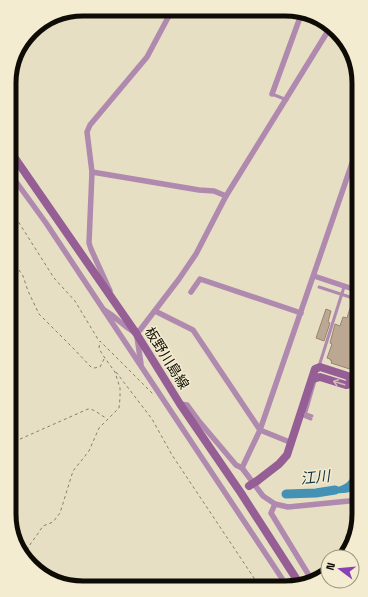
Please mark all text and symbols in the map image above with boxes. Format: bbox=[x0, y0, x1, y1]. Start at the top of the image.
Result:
street label: 板野川島線 bbox=[141, 324, 193, 392]
one-way arrow bbox=[332, 379, 345, 386]
water label: 江川 bbox=[299, 466, 333, 488]
north arrow bbox=[320, 549, 360, 589]
text: N bbox=[323, 561, 338, 572]

